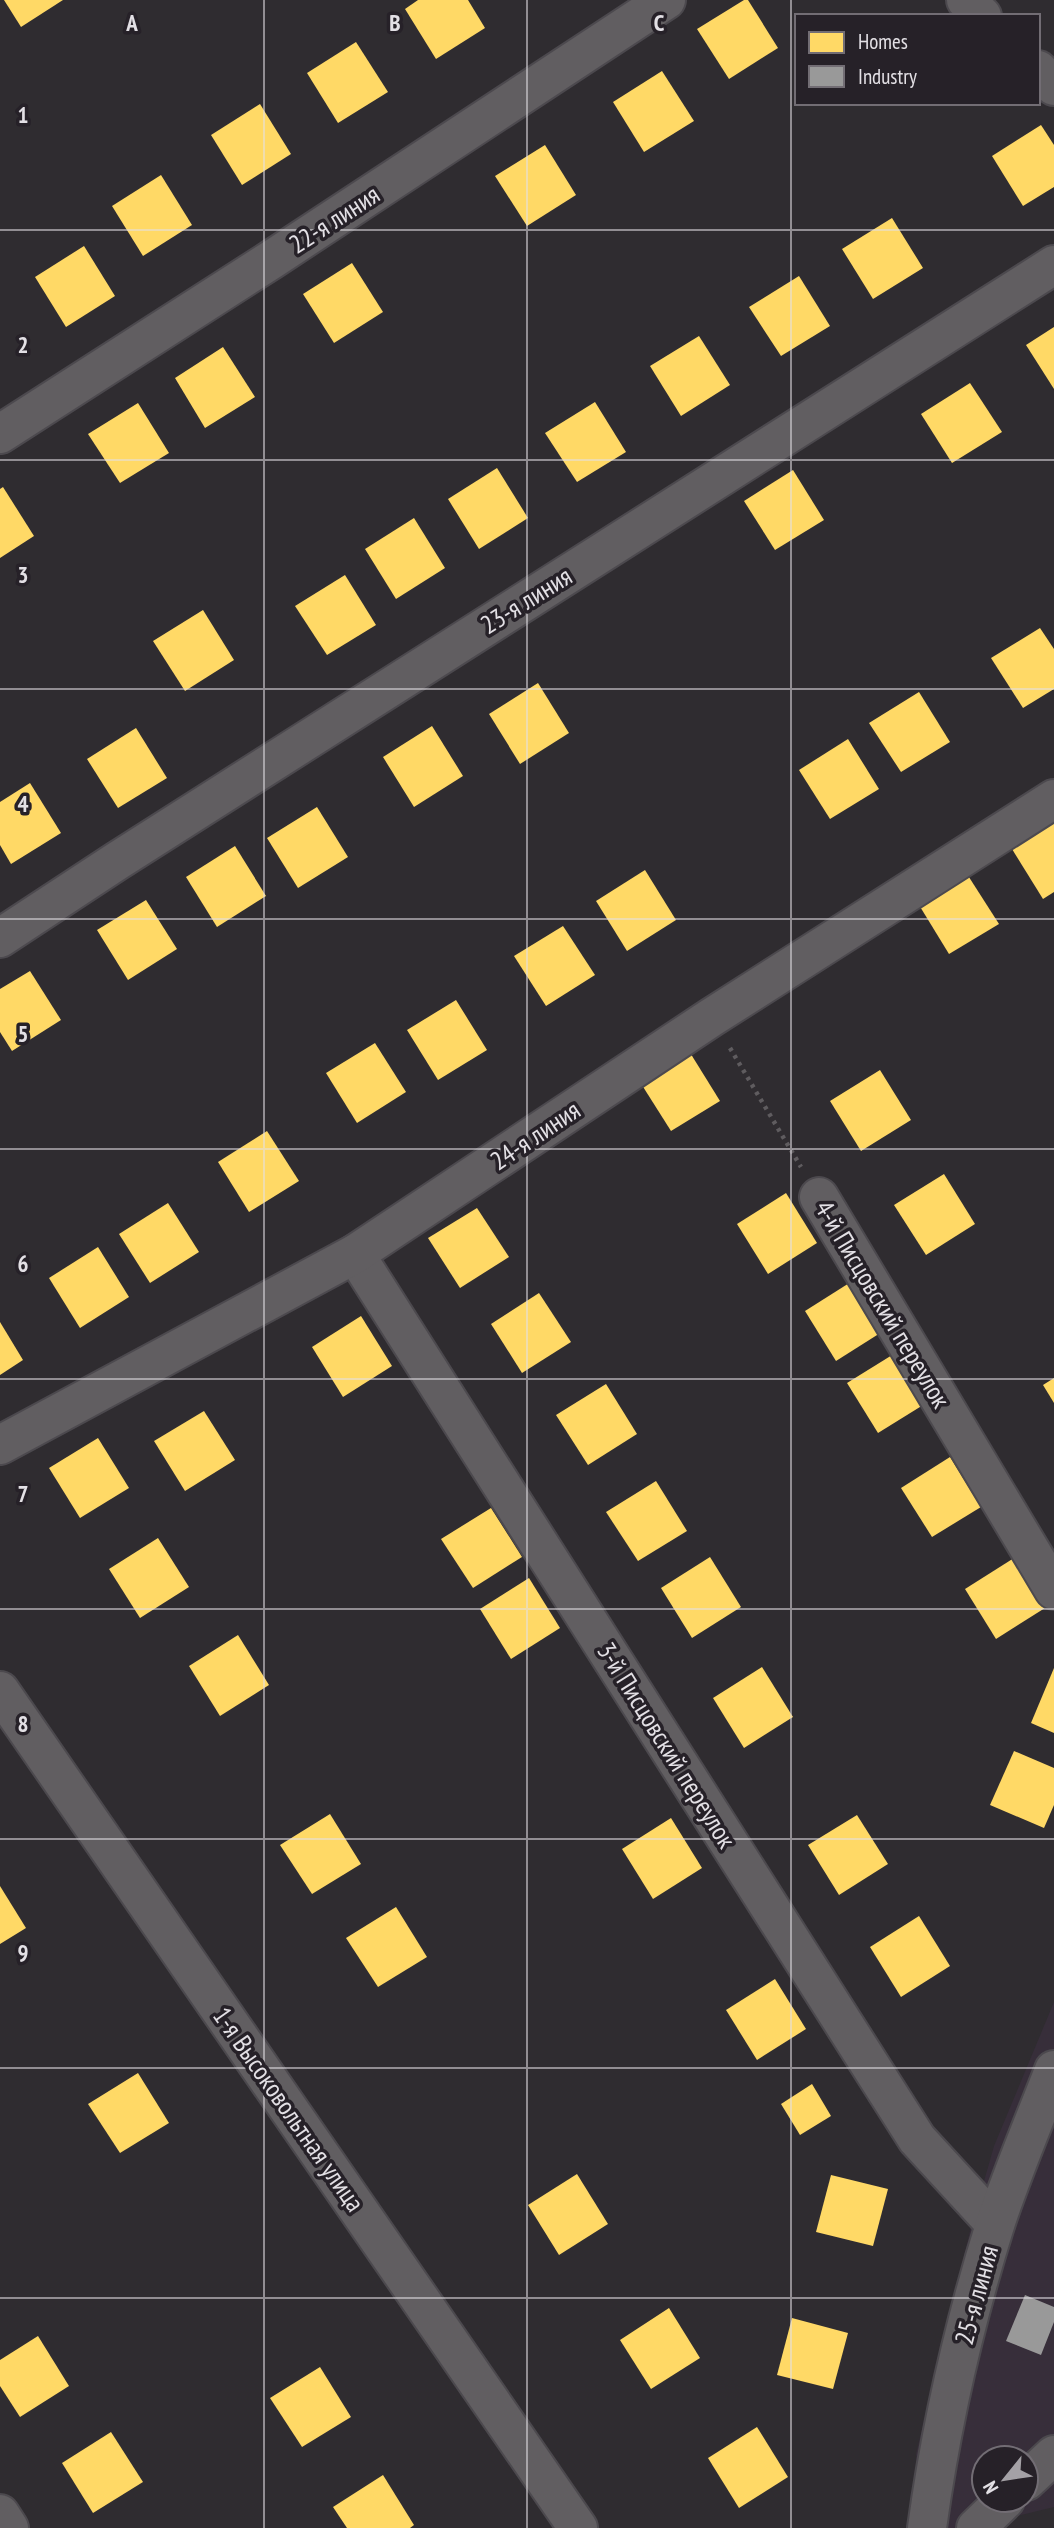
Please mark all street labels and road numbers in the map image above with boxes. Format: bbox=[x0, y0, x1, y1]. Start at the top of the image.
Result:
street label: 22-я линия bbox=[283, 178, 385, 260]
street label: 23-я линия bbox=[474, 559, 578, 641]
street label: 24-я линия bbox=[484, 1093, 586, 1177]
street label: 4-й Писцовский переулок bbox=[808, 1194, 958, 1414]
street label: 3-й Писцовский переулок bbox=[590, 1636, 744, 1854]
street label: 1-я Высоковольтная улица bbox=[206, 2000, 372, 2218]
street label: 25-я линия bbox=[947, 2242, 1005, 2348]

